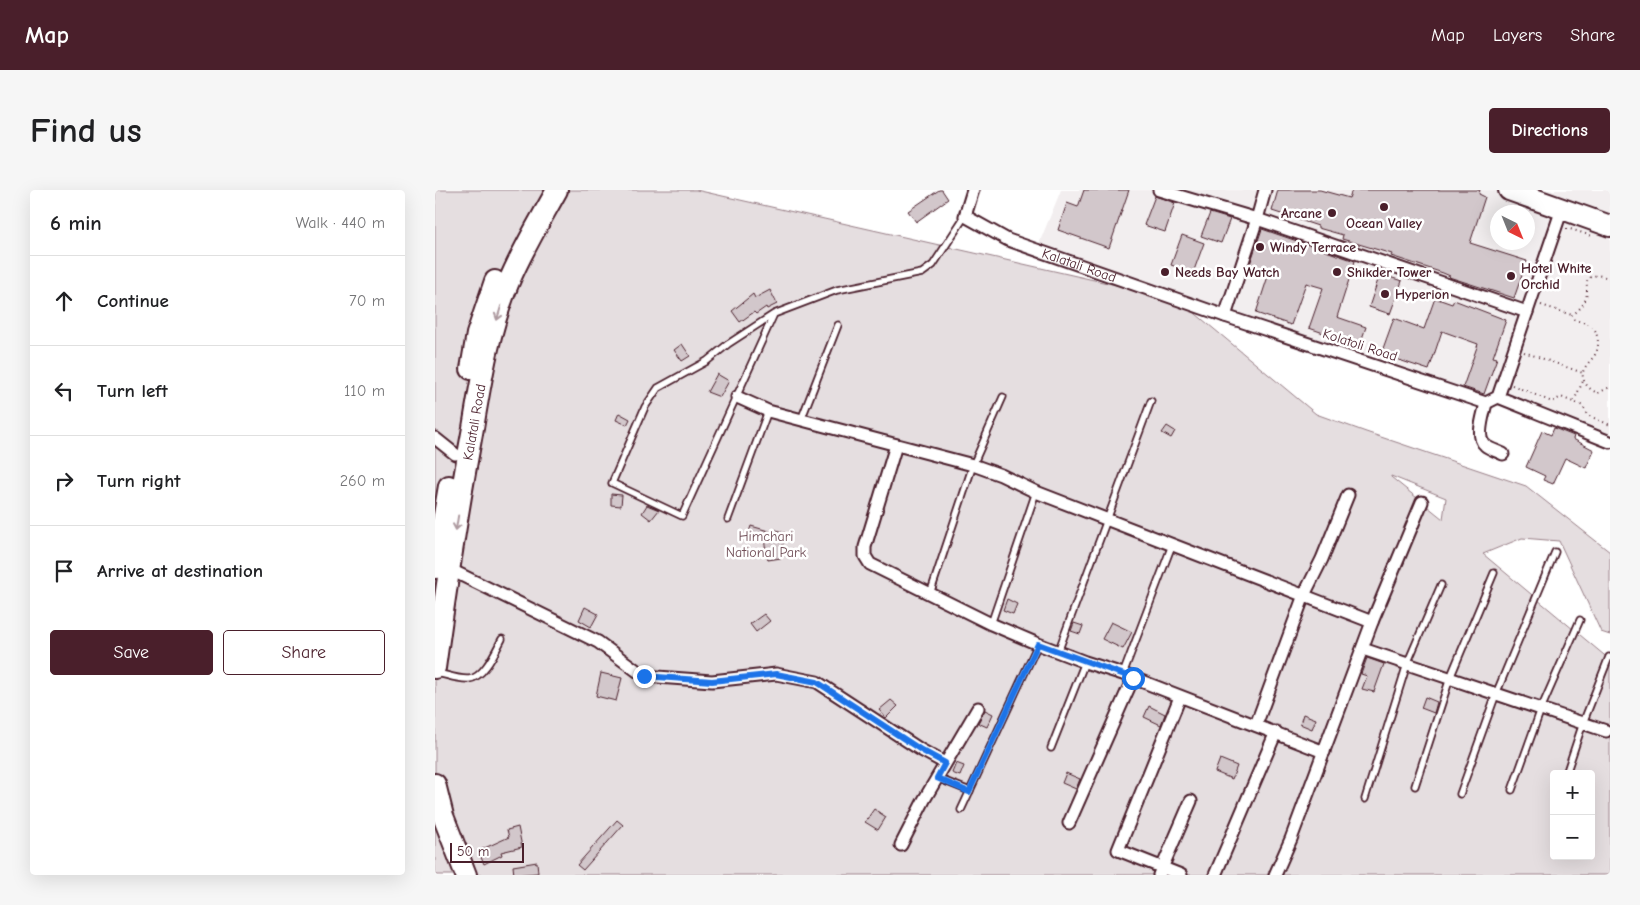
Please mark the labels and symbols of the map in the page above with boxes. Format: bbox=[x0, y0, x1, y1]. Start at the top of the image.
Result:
marker: Ocean Valley bbox=[1378, 201, 1390, 213]
place label: Arcane bbox=[1281, 205, 1322, 222]
north arrow bbox=[1490, 205, 1535, 250]
marker: Arcane bbox=[1326, 207, 1338, 219]
place label: Ocean Valley bbox=[1346, 215, 1423, 232]
place label: Windy Terrace bbox=[1270, 239, 1356, 256]
marker: Windy Terrace bbox=[1254, 241, 1266, 253]
street label: Kalatali Road bbox=[1040, 244, 1119, 286]
place label: Hotel White Orchid bbox=[1521, 260, 1592, 293]
place label: Needs Bay Watch bbox=[1175, 264, 1280, 281]
place label: Shikder Tower bbox=[1347, 264, 1432, 281]
marker: Needs Bay Watch bbox=[1159, 266, 1171, 278]
marker: Shikder Tower bbox=[1331, 266, 1343, 278]
marker: Hotel White Orchid bbox=[1505, 270, 1517, 282]
place label: Hyperion bbox=[1395, 286, 1449, 303]
marker: Hyperion bbox=[1379, 288, 1391, 300]
one-way arrow bbox=[493, 304, 503, 320]
street label: Kolatoli Road bbox=[1320, 325, 1400, 365]
street label: Kalatali Road bbox=[459, 382, 489, 462]
one-way arrow bbox=[451, 515, 461, 531]
park label: Himchari National Park bbox=[726, 528, 806, 561]
route end bbox=[633, 665, 656, 688]
route start bbox=[1122, 667, 1145, 690]
scale bar bbox=[450, 840, 524, 863]

